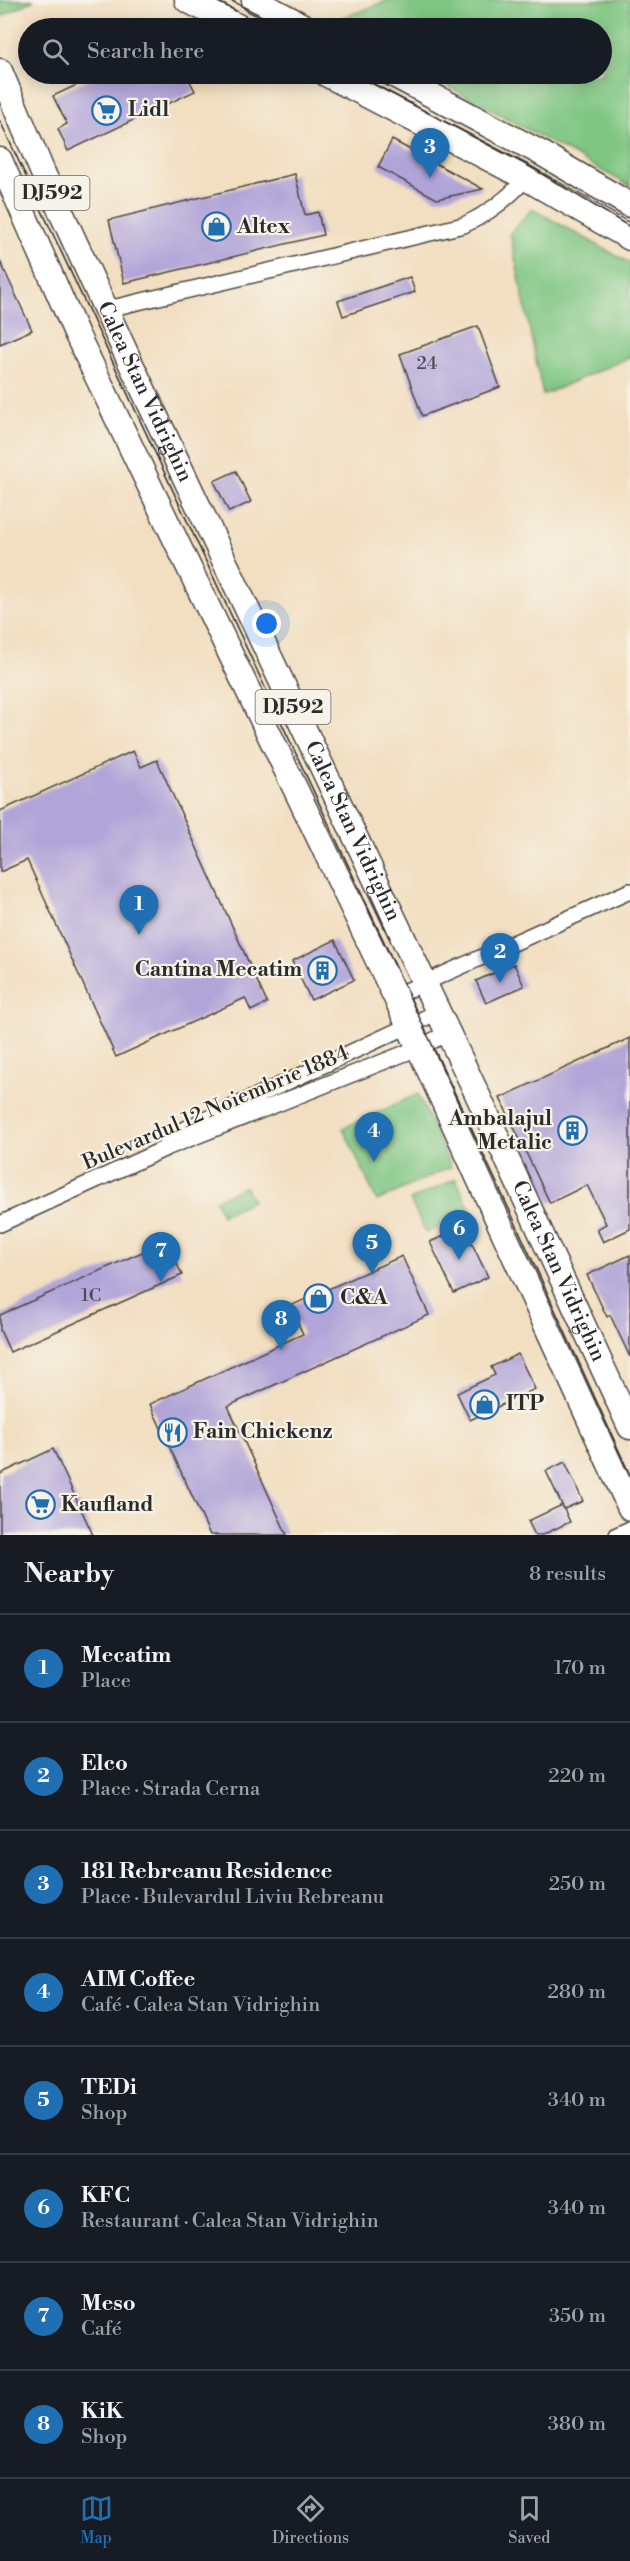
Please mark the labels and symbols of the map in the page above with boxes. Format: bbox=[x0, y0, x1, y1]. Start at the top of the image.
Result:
supermarket icon: Lidl bbox=[91, 94, 123, 126]
place label: Lidl bbox=[128, 97, 169, 123]
pin: 3 bbox=[410, 128, 450, 178]
road number: DJ592 bbox=[14, 176, 90, 210]
shop icon: Altex bbox=[200, 211, 232, 243]
place label: Altex bbox=[236, 214, 291, 240]
street label: Calea Stan Vidrighin bbox=[91, 298, 198, 487]
house number: 24 bbox=[416, 352, 438, 375]
your location bbox=[252, 609, 281, 638]
road number: DJ592 bbox=[256, 690, 330, 724]
street label: Calea Stan Vidrighin bbox=[299, 737, 406, 926]
pin: 1 bbox=[120, 886, 158, 935]
pin: 2 bbox=[480, 934, 520, 983]
building icon: Cantina Mecatim bbox=[307, 954, 339, 986]
place label: Cantina Mecatim bbox=[135, 957, 302, 983]
street label: Bulevardul 12 Noiembrie 1884 bbox=[78, 1040, 353, 1176]
place label: Ambalajul Metalic bbox=[448, 1106, 552, 1156]
pin: 4 bbox=[354, 1112, 394, 1162]
building icon: Ambalajul Metalic bbox=[557, 1115, 589, 1147]
street label: Calea Stan Vidrighin bbox=[506, 1177, 611, 1366]
pin: 6 bbox=[440, 1210, 478, 1260]
pin: 5 bbox=[352, 1224, 392, 1274]
pin: 7 bbox=[142, 1232, 180, 1282]
shop icon: C&A bbox=[303, 1282, 335, 1314]
house number: 1C bbox=[81, 1284, 101, 1307]
place label: C&A bbox=[340, 1285, 388, 1311]
pin: 8 bbox=[262, 1300, 300, 1350]
shop icon: ITP bbox=[469, 1388, 501, 1420]
place label: ITP bbox=[506, 1391, 544, 1417]
restaurant icon: Fain Chickenz bbox=[156, 1416, 188, 1448]
place label: Fain Chickenz bbox=[193, 1419, 332, 1445]
supermarket icon: Kaufland bbox=[24, 1489, 56, 1521]
place label: Kaufland bbox=[61, 1492, 154, 1518]

